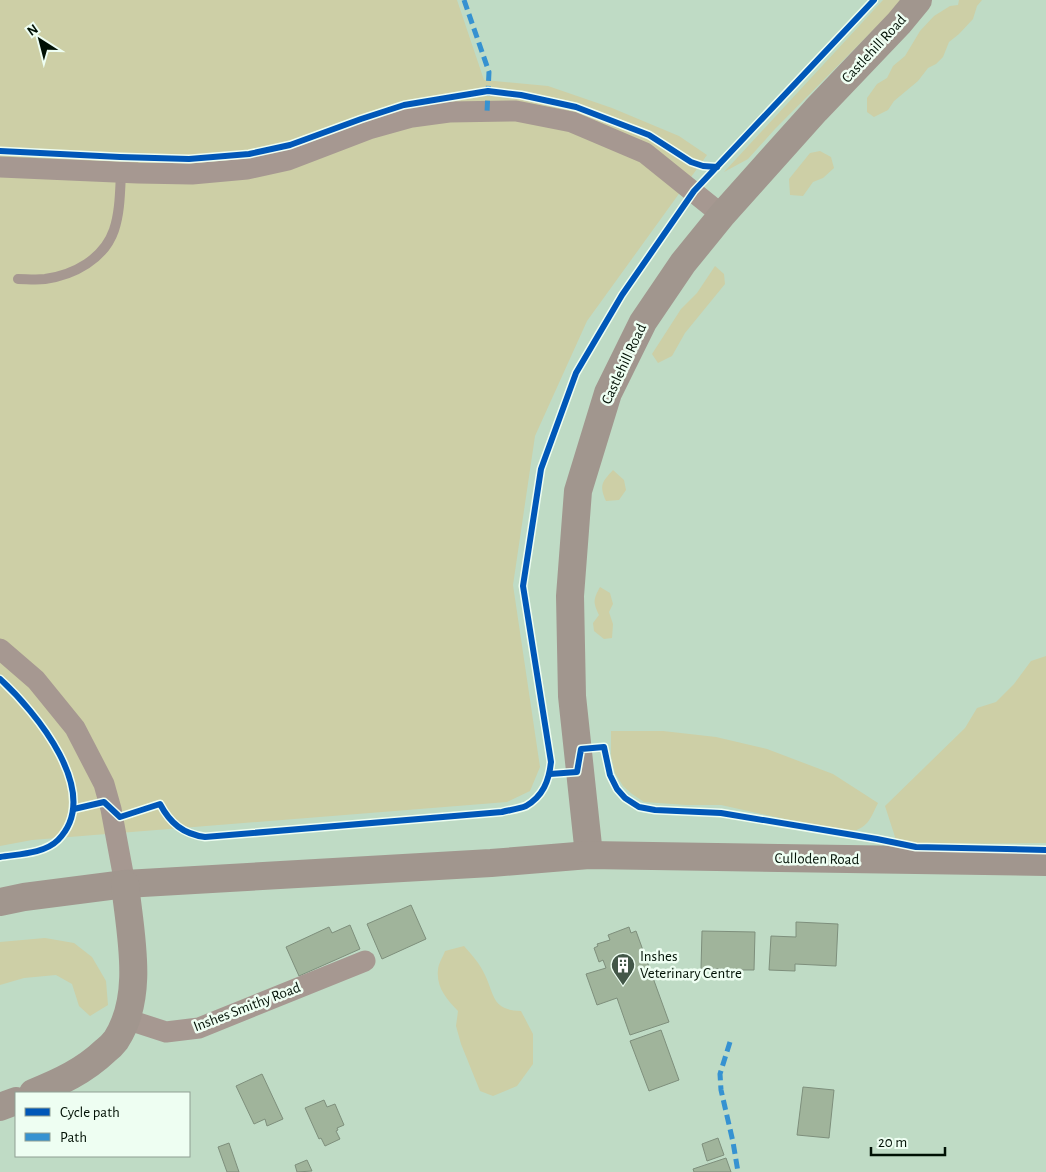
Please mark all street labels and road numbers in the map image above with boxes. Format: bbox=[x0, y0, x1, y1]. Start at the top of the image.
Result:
street label: Castlehill Road bbox=[839, 12, 909, 86]
street label: Castlehill Road bbox=[599, 321, 649, 407]
street label: Culloden Road bbox=[774, 851, 860, 867]
street label: Inshes Smithy Road bbox=[191, 980, 303, 1034]

